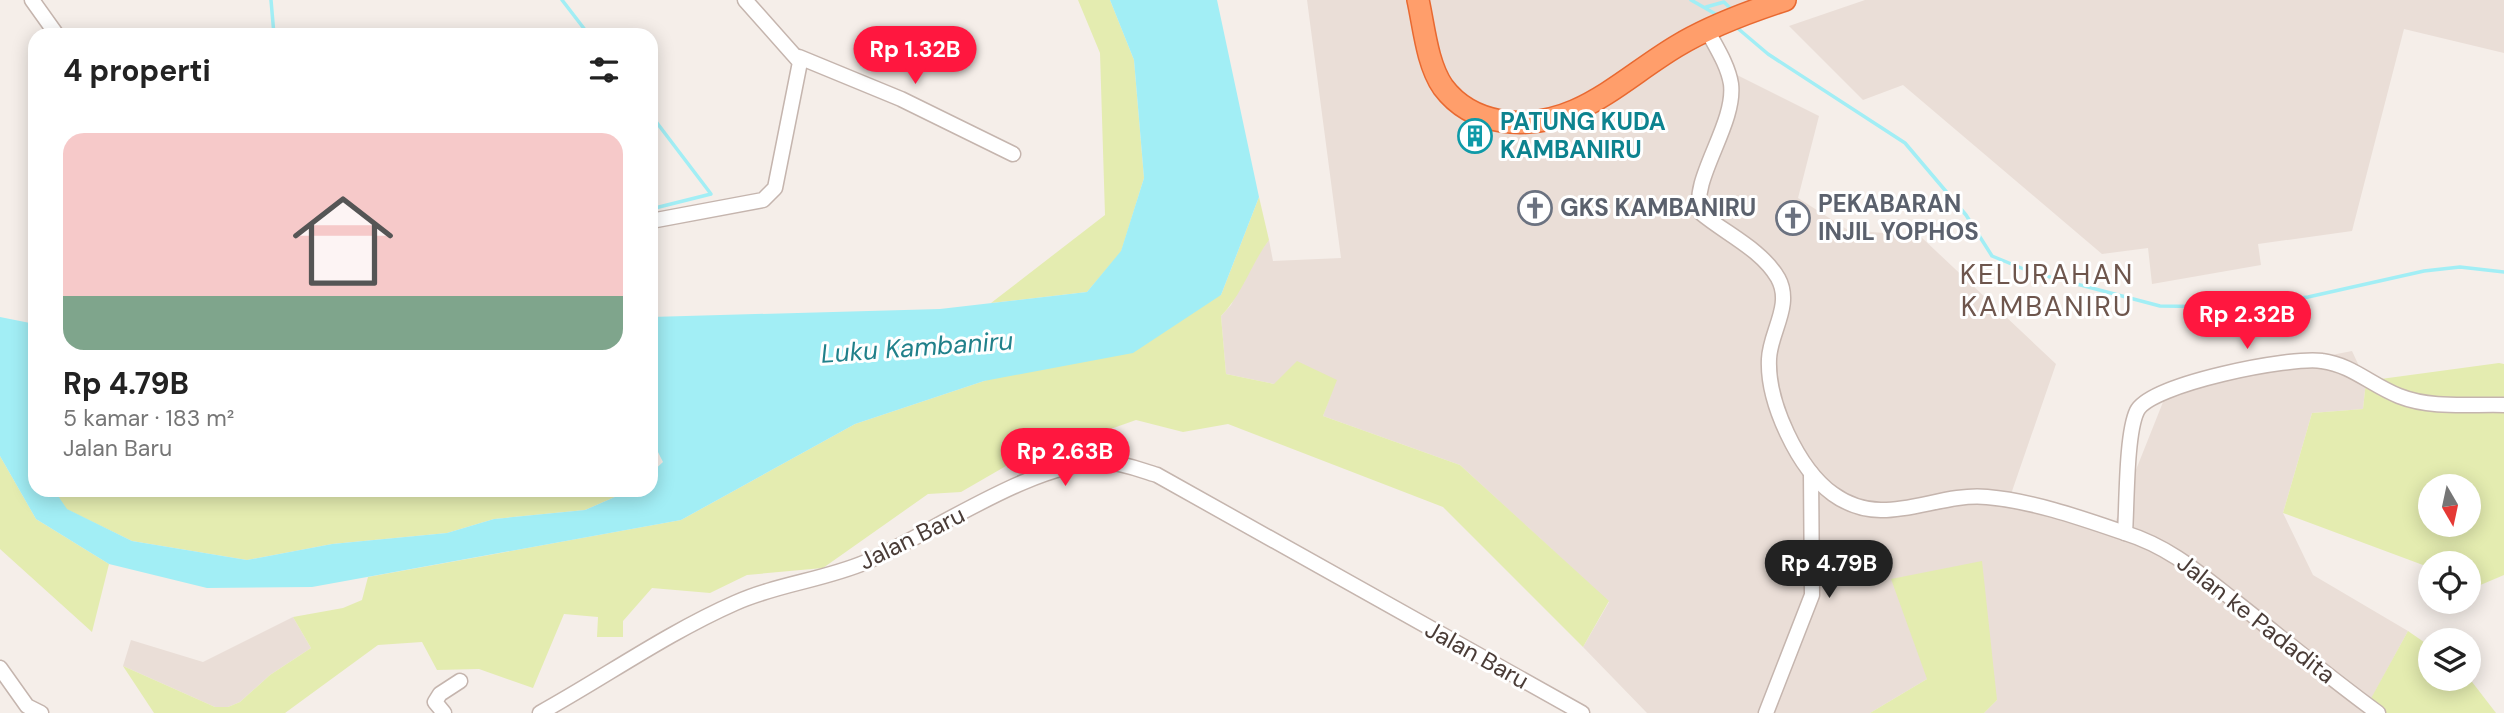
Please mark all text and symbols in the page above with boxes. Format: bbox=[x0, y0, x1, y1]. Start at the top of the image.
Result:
pin: Rp 1.32B bbox=[843, 27, 987, 86]
text: Rp 1.32B bbox=[870, 34, 960, 64]
text: 4 properti bbox=[63, 51, 211, 90]
icon: filters bbox=[585, 51, 623, 89]
place label: PATUNG KUDA KAMBANIRU bbox=[1500, 106, 1666, 165]
building icon: PATUNG KUDA KAMBANIRU bbox=[1456, 117, 1494, 155]
icon: home bbox=[280, 178, 406, 304]
place label: PEKABARAN INJIL YOPHOS bbox=[1818, 188, 1979, 247]
church icon: GKS KAMBANIRU bbox=[1516, 189, 1554, 227]
place label: GKS KAMBANIRU bbox=[1560, 192, 1756, 223]
church icon: PEKABARAN INJIL YOPHOS bbox=[1774, 199, 1812, 237]
district label: KELURAHAN KAMBANIRU bbox=[1960, 256, 2134, 325]
pin: Rp 2.32B bbox=[2175, 292, 2319, 351]
text: Rp 2.32B bbox=[2199, 299, 2295, 329]
water label: Luku Kambaniru bbox=[820, 323, 1014, 371]
text: Rp 4.79B bbox=[63, 364, 189, 403]
text: 5 kamar · 183 m² bbox=[63, 403, 234, 433]
pin: Rp 2.63B bbox=[993, 428, 1137, 488]
text: Jalan Baru bbox=[63, 433, 172, 463]
text: Rp 2.63B bbox=[1017, 436, 1113, 466]
north arrow bbox=[2418, 474, 2482, 537]
map controls bbox=[2418, 474, 2481, 691]
street label: Jalan Baru bbox=[854, 499, 970, 576]
pin: Rp 4.79B bbox=[1757, 540, 1901, 600]
street label: Jalan ke Padadita bbox=[2171, 547, 2342, 690]
text: Rp 4.79B bbox=[1781, 548, 1877, 578]
button: locate bbox=[2418, 551, 2481, 614]
street label: Jalan Baru bbox=[1420, 613, 1535, 696]
button: layers bbox=[2418, 628, 2481, 691]

